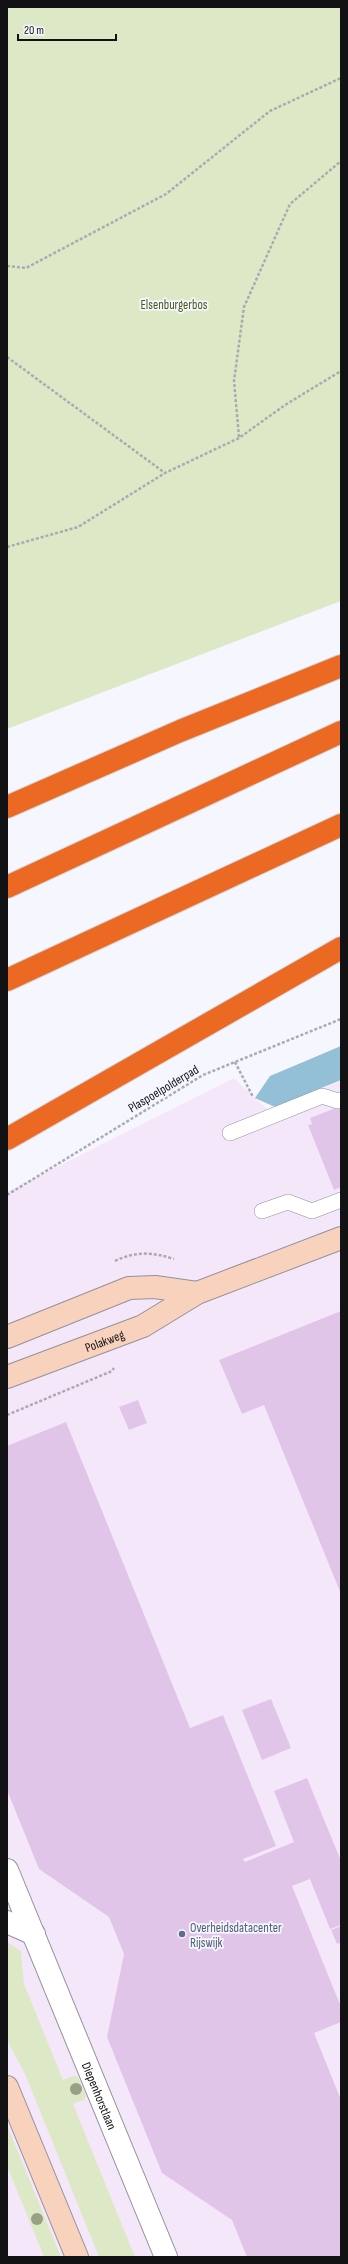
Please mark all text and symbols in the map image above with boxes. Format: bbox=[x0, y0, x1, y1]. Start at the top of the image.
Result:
scale bar bbox=[18, 16, 116, 42]
text: 20 m bbox=[24, 23, 44, 38]
park label: Elsenburgerbos bbox=[141, 297, 208, 313]
street label: Plaspoelpolderpad bbox=[125, 1062, 202, 1116]
street label: Polakweg bbox=[83, 1327, 127, 1356]
place label: Overheidsdatacenter Rijswijk bbox=[190, 1920, 282, 1951]
marker: Overheidsdatacenter Rijswijk bbox=[177, 1929, 187, 1939]
street label: Diepenhorstlaan bbox=[78, 2060, 120, 2132]

